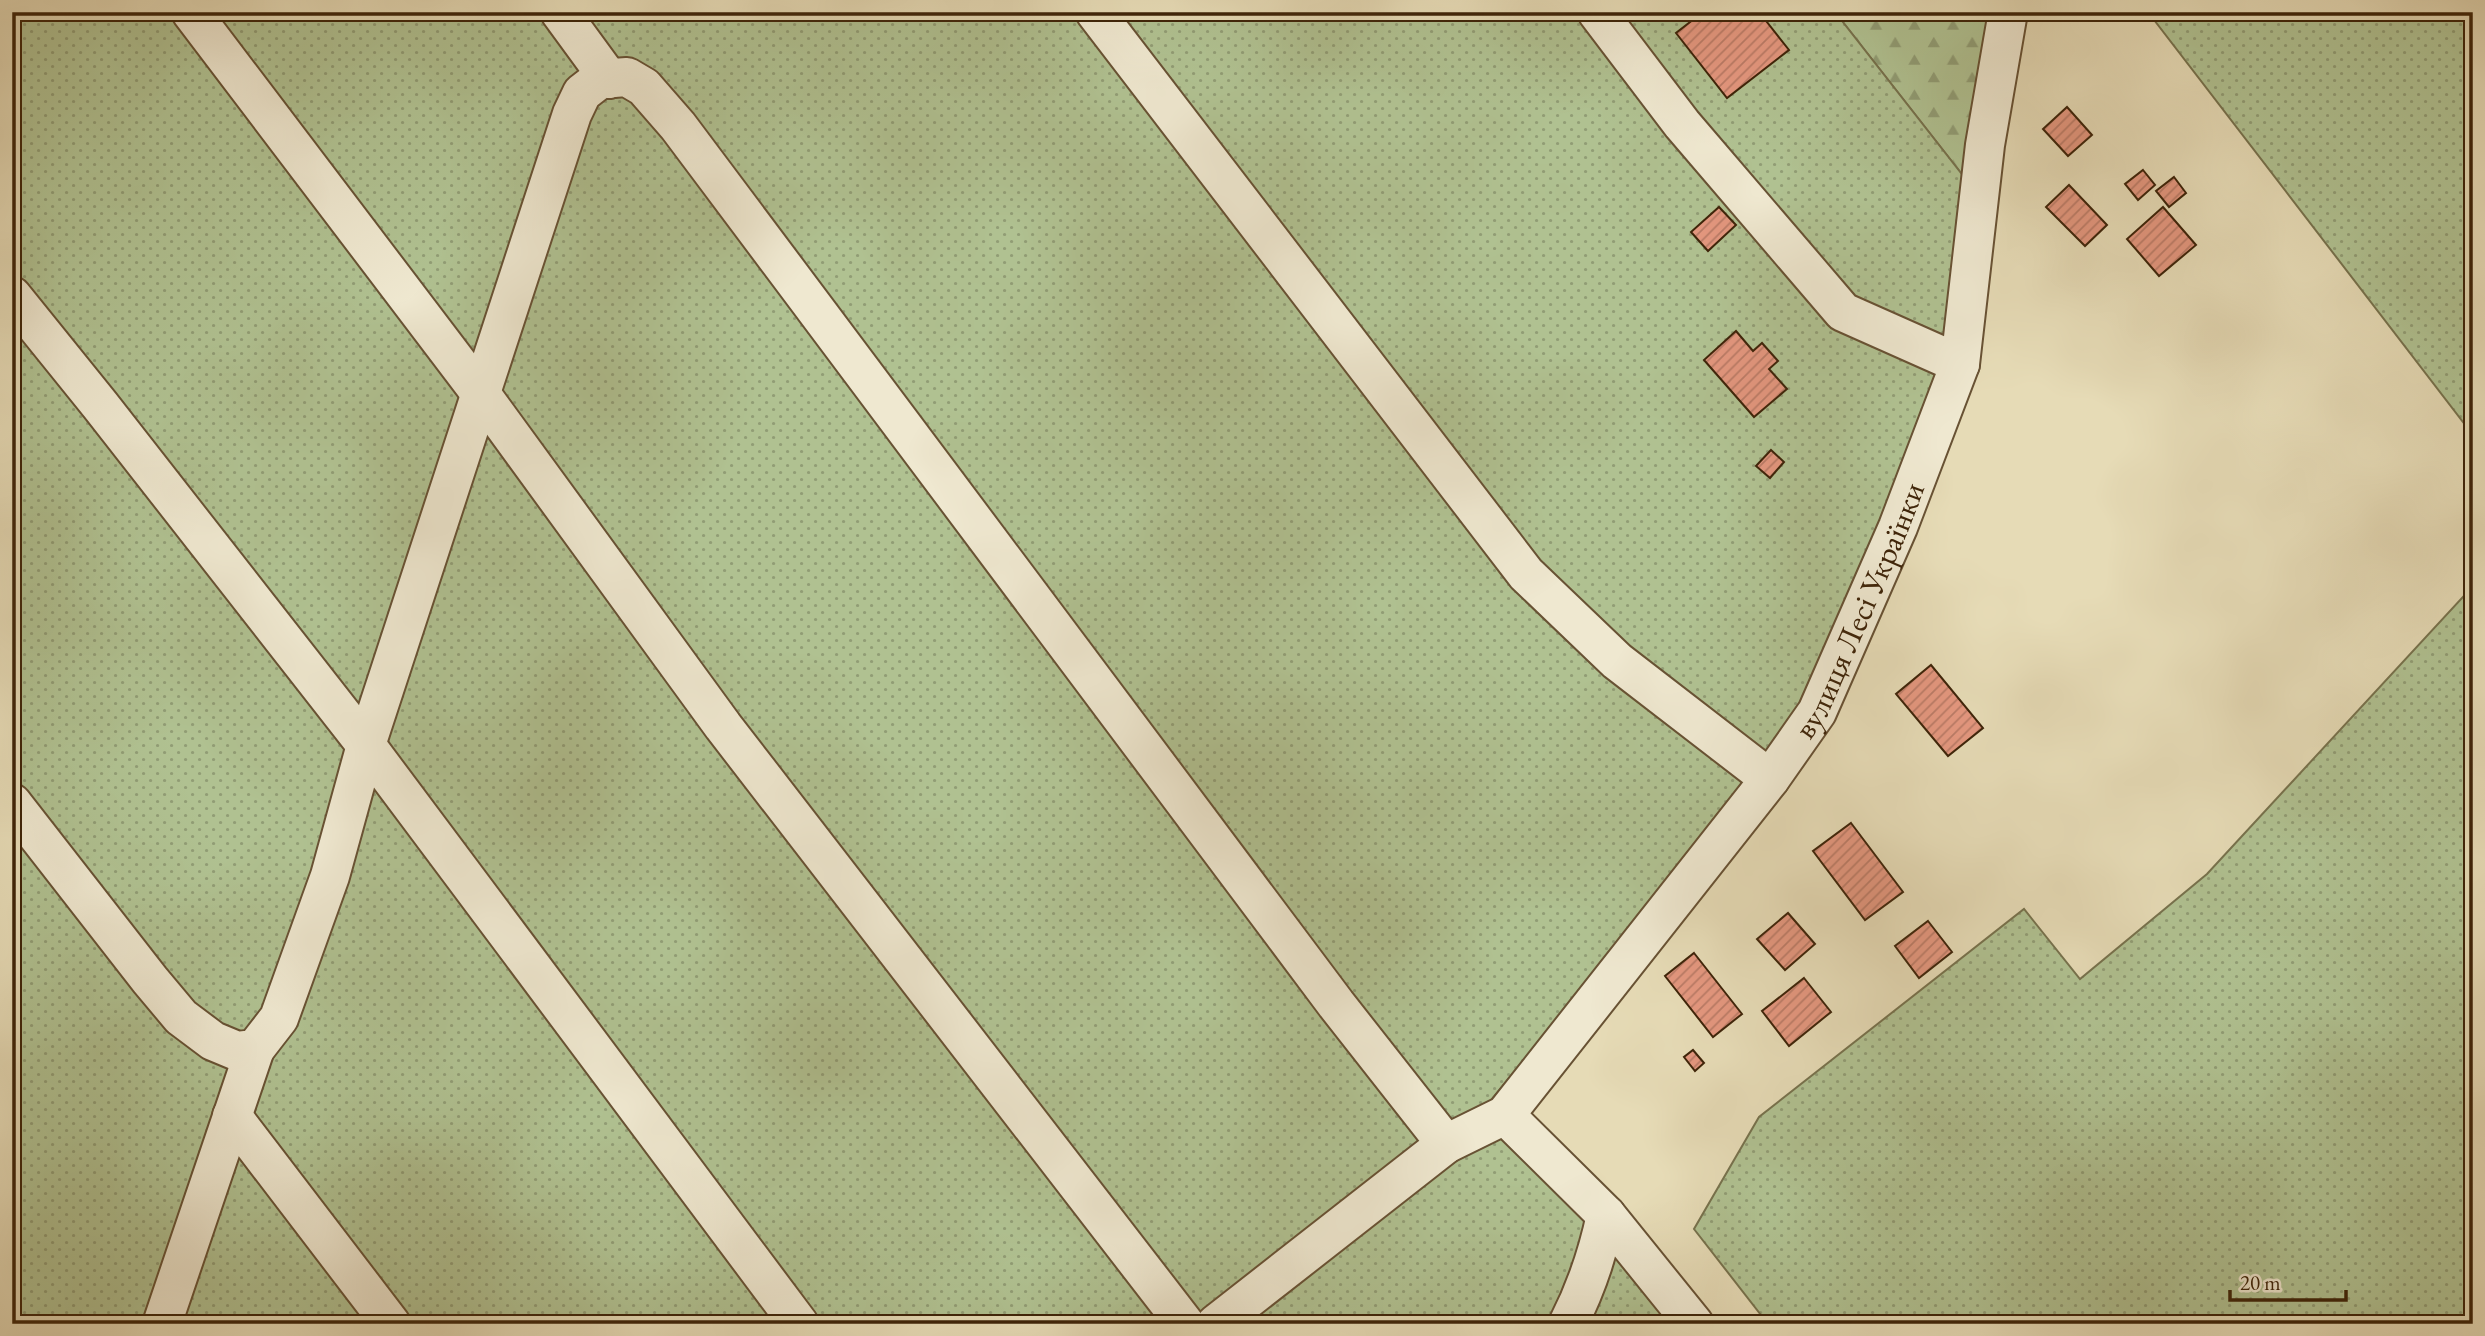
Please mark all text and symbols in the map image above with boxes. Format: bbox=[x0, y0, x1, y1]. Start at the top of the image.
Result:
street label: вулиця Лесі Українки bbox=[1784, 476, 1934, 747]
scale bar bbox=[2230, 1259, 2345, 1303]
text: 20 m bbox=[2240, 1269, 2281, 1296]

